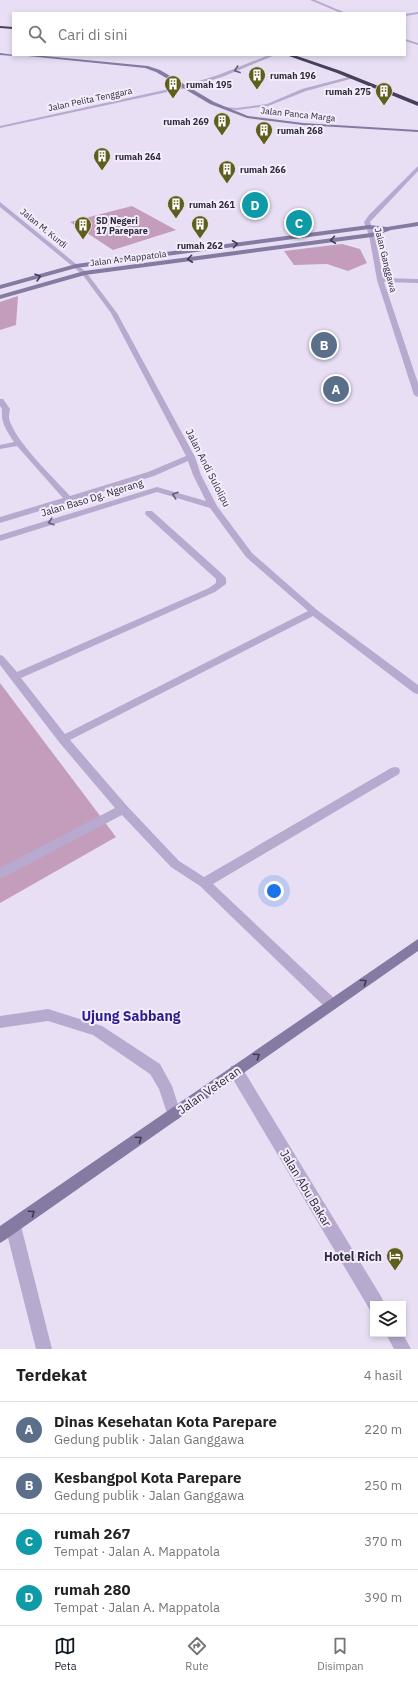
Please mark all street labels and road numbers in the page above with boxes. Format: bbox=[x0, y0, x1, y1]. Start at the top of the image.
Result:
street label: Jalan Pelita Tenggara bbox=[47, 85, 133, 113]
street label: Jalan Panca Marga bbox=[260, 105, 336, 123]
street label: Jalan M. Kurdi bbox=[18, 206, 70, 250]
street label: Jalan Ganggawa bbox=[373, 227, 399, 294]
street label: Jalan A. Mappatola bbox=[89, 248, 167, 268]
street label: Jalan Andi Sulolipu bbox=[183, 427, 233, 509]
street label: Jalan Baso Dg. Ngerang bbox=[39, 476, 145, 520]
street label: Jalan Veteran bbox=[175, 1063, 243, 1117]
street label: Jalan Abu Bakar bbox=[277, 1147, 335, 1230]

